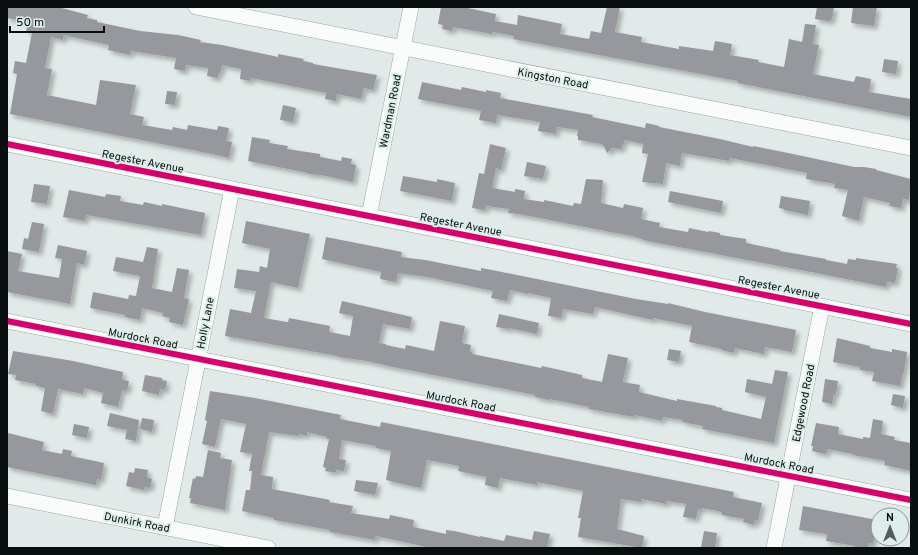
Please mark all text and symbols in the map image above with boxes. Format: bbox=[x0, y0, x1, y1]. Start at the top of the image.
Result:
scale bar bbox=[10, 8, 104, 34]
text: 50 m bbox=[16, 15, 44, 31]
street label: Kingston Road bbox=[516, 65, 589, 93]
street label: Wardman Road bbox=[377, 73, 405, 149]
street label: Regester Avenue bbox=[101, 147, 185, 177]
street label: Regester Avenue bbox=[419, 210, 503, 240]
street label: Regester Avenue bbox=[737, 273, 821, 303]
street label: Holly Lane bbox=[194, 296, 218, 350]
street label: Murdock Road bbox=[107, 325, 179, 353]
street label: Edgewood Road bbox=[790, 363, 818, 443]
street label: Murdock Road bbox=[425, 388, 497, 416]
street label: Murdock Road bbox=[743, 450, 815, 478]
north arrow bbox=[870, 507, 910, 547]
street label: Dunkirk Road bbox=[103, 510, 171, 536]
text: N bbox=[886, 511, 894, 525]

